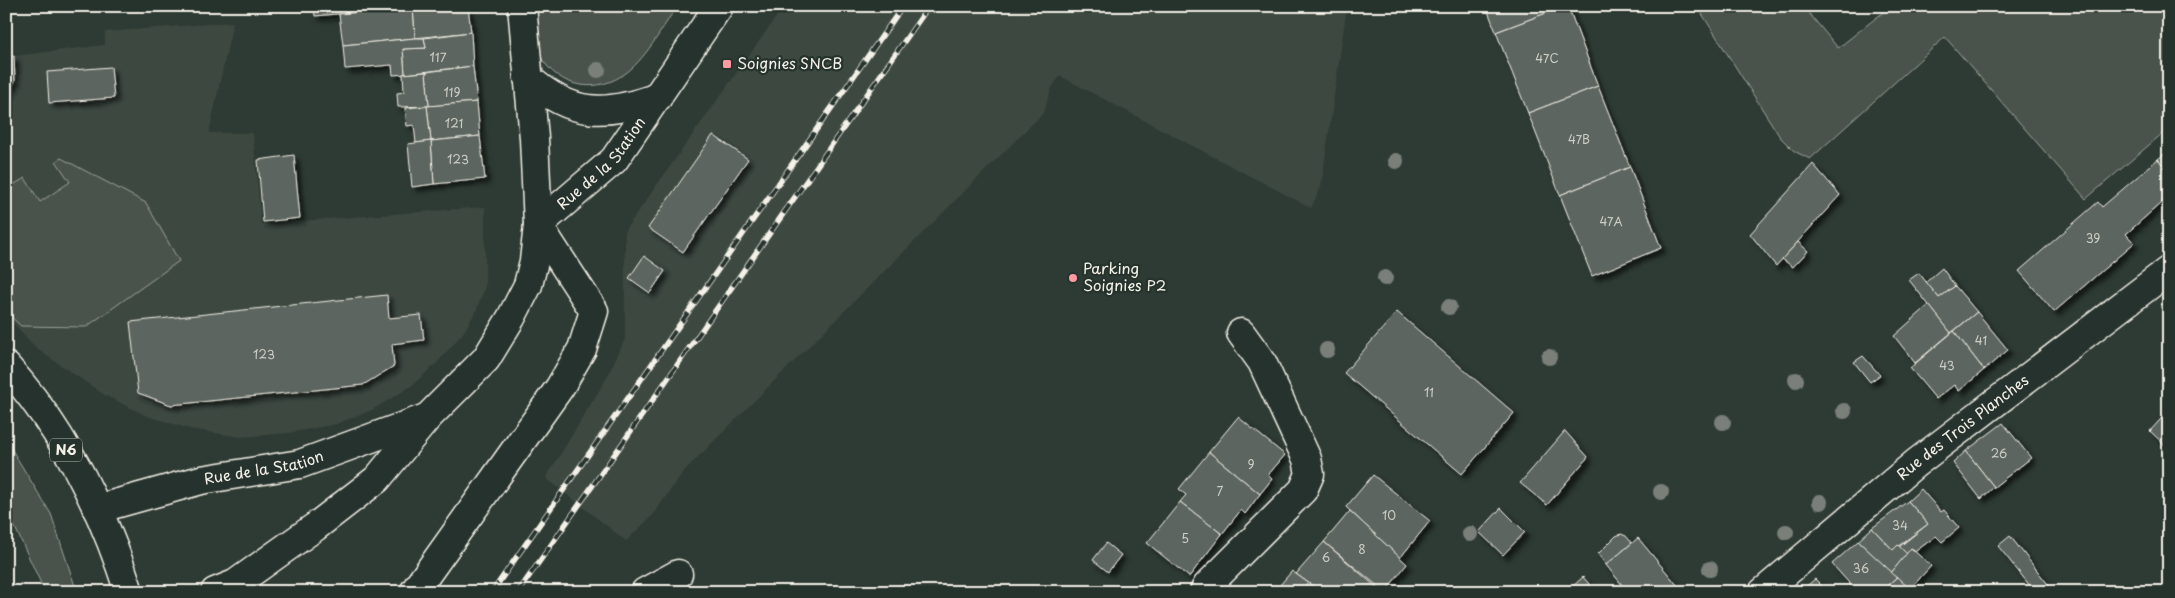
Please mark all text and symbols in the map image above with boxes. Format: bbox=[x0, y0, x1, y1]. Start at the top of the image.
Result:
house number: 117 bbox=[430, 48, 447, 66]
house number: 47C bbox=[1535, 49, 1559, 67]
place label: Soignies SNCB bbox=[737, 51, 842, 74]
marker: Soignies SNCB bbox=[721, 58, 733, 70]
house number: 119 bbox=[443, 83, 461, 101]
street label: Rue de la Station bbox=[551, 112, 650, 214]
house number: 121 bbox=[445, 114, 463, 132]
house number: 47B bbox=[1568, 130, 1590, 148]
house number: 123 bbox=[447, 150, 469, 168]
house number: 47A bbox=[1599, 212, 1623, 230]
house number: 39 bbox=[2086, 229, 2100, 247]
place label: Parking Soignies P2 bbox=[1083, 256, 1166, 296]
marker: Parking Soignies P2 bbox=[1067, 272, 1079, 284]
house number: 41 bbox=[1975, 331, 1987, 349]
house number: 123 bbox=[253, 345, 275, 363]
house number: 43 bbox=[1939, 356, 1955, 374]
street label: Rue des Trois Planches bbox=[1891, 368, 2033, 485]
house number: 11 bbox=[1424, 383, 1434, 401]
road number: N6 bbox=[50, 438, 82, 462]
street label: Rue de la Station bbox=[202, 443, 326, 489]
house number: 26 bbox=[1991, 444, 2007, 462]
house number: 9 bbox=[1247, 455, 1255, 473]
house number: 7 bbox=[1217, 482, 1224, 500]
house number: 10 bbox=[1382, 506, 1396, 524]
house number: 34 bbox=[1892, 516, 1908, 534]
house number: 5 bbox=[1181, 529, 1189, 547]
house number: 8 bbox=[1358, 540, 1366, 558]
house number: 6 bbox=[1322, 548, 1330, 566]
house number: 36 bbox=[1853, 559, 1869, 577]

